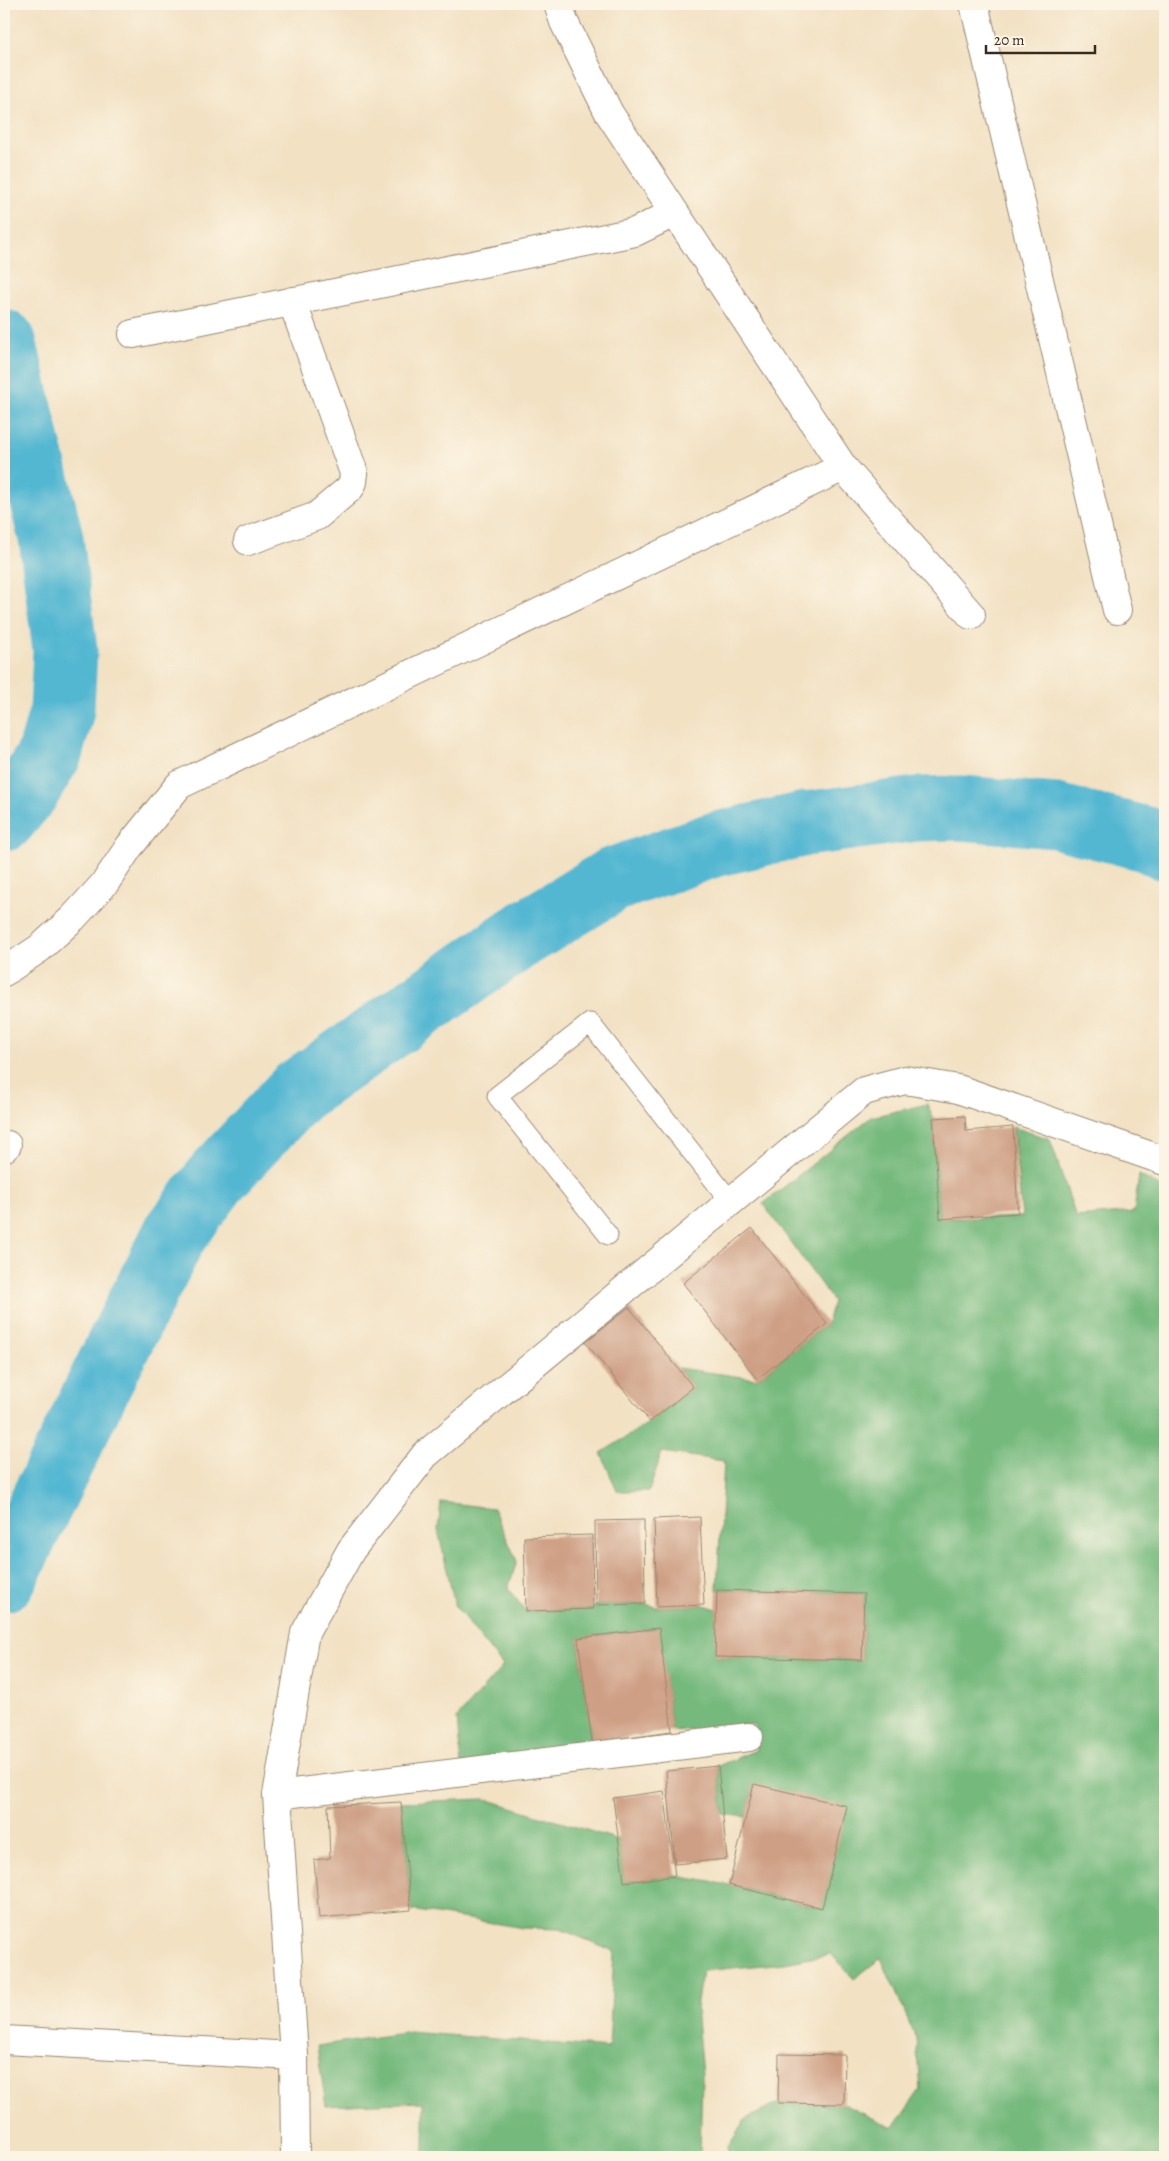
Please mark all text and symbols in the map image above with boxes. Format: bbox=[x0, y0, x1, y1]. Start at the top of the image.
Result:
scale bar bbox=[986, 22, 1095, 54]
text: 20 m bbox=[994, 30, 1025, 50]

